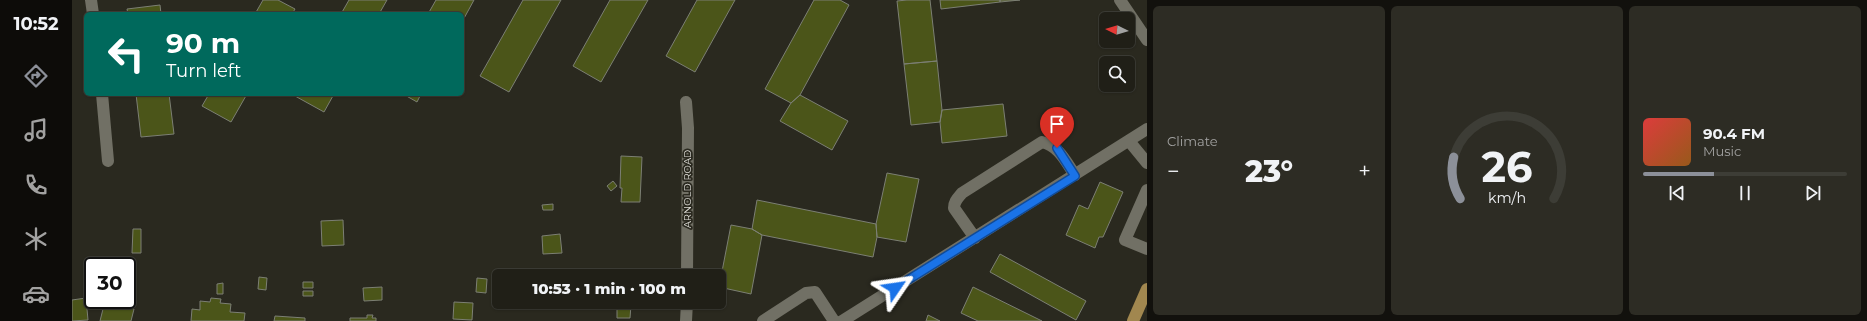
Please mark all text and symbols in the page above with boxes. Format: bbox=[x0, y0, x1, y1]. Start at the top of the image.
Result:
north arrow bbox=[1099, 12, 1135, 48]
map controls bbox=[1099, 12, 1135, 92]
text: 10:52 bbox=[13, 13, 59, 35]
text: 90 m bbox=[166, 26, 240, 60]
icon: left bbox=[100, 28, 152, 80]
button: search bbox=[1099, 56, 1135, 92]
text: Turn left bbox=[166, 60, 241, 82]
icon: directions bbox=[22, 62, 50, 90]
pin bbox=[1040, 107, 1074, 148]
icon: arrive bbox=[1046, 113, 1068, 135]
icon: music bbox=[22, 116, 50, 144]
text: 90.4 FM bbox=[1703, 124, 1765, 143]
text: Climate bbox=[1167, 133, 1218, 149]
text: 26 bbox=[1481, 141, 1533, 191]
text: Music bbox=[1703, 143, 1741, 159]
street label: ARNOLD ROAD bbox=[681, 150, 694, 228]
text: 23° bbox=[1245, 153, 1293, 190]
text: − bbox=[1167, 158, 1180, 185]
text: + bbox=[1358, 158, 1371, 185]
icon: phone bbox=[22, 171, 50, 199]
icon: previous bbox=[1666, 182, 1688, 204]
icon: pause bbox=[1734, 182, 1756, 204]
icon: next bbox=[1802, 182, 1824, 204]
text: km/h bbox=[1488, 188, 1526, 206]
icon: climate bbox=[22, 225, 50, 253]
speed limit sign: 30 bbox=[84, 257, 136, 309]
position arrow bbox=[874, 267, 916, 309]
text: 10:53 · 1 min · 100 m bbox=[532, 279, 686, 298]
icon: car bbox=[22, 280, 50, 308]

